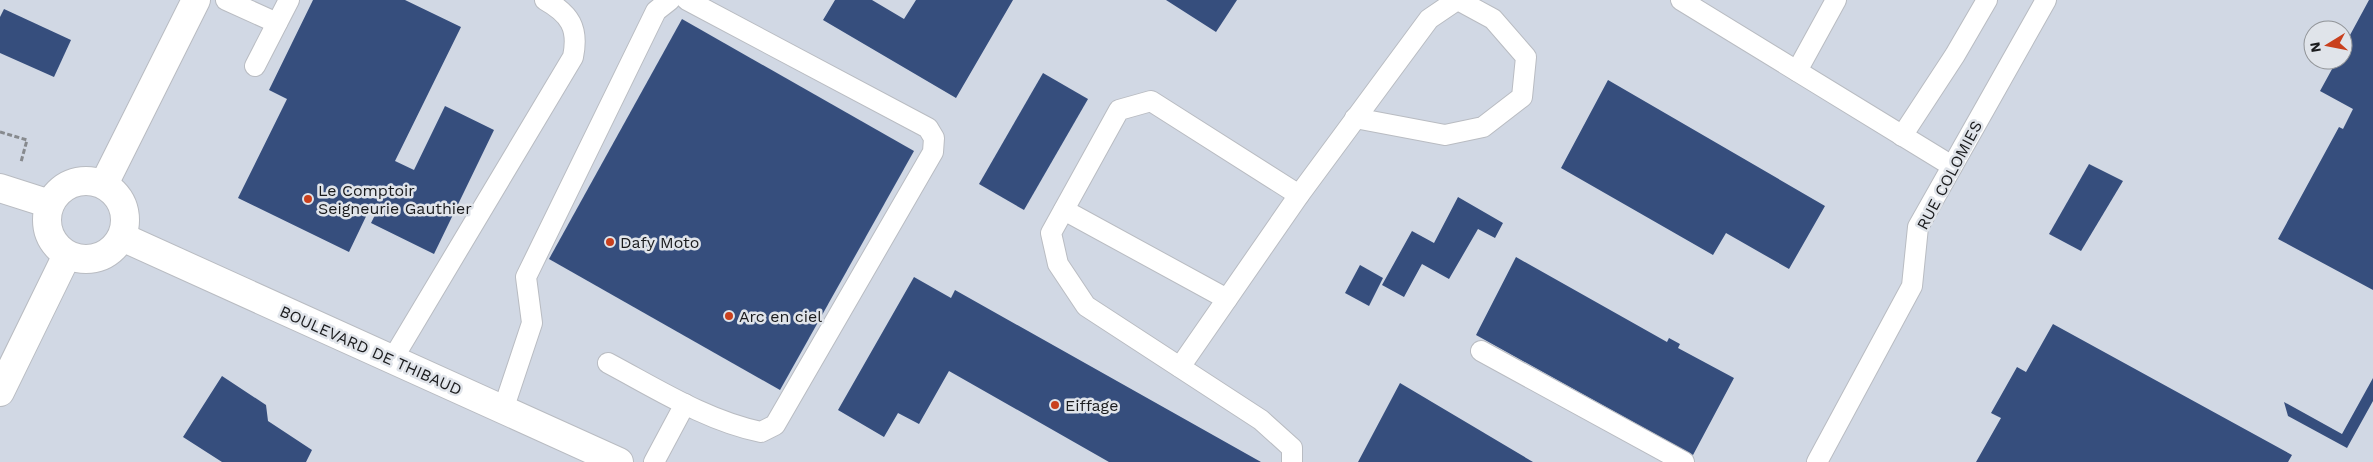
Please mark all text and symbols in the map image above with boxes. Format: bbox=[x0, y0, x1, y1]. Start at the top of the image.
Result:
north arrow bbox=[2303, 20, 2353, 70]
text: N bbox=[2306, 41, 2324, 54]
street label: RUE COLOMIES bbox=[1913, 118, 1986, 233]
place label: Le Comptoir Seigneurie Gauthier bbox=[318, 181, 472, 218]
marker: Le Comptoir Seigneurie Gauthier bbox=[302, 193, 314, 205]
place label: Dafy Moto bbox=[620, 233, 699, 252]
marker: Dafy Moto bbox=[604, 236, 616, 248]
street label: BOULEVARD DE THIBAUD bbox=[277, 302, 465, 399]
place label: Arc en ciel bbox=[739, 307, 822, 326]
marker: Arc en ciel bbox=[723, 310, 735, 322]
place label: Eiffage bbox=[1065, 396, 1118, 415]
marker: Eiffage bbox=[1049, 399, 1061, 411]

